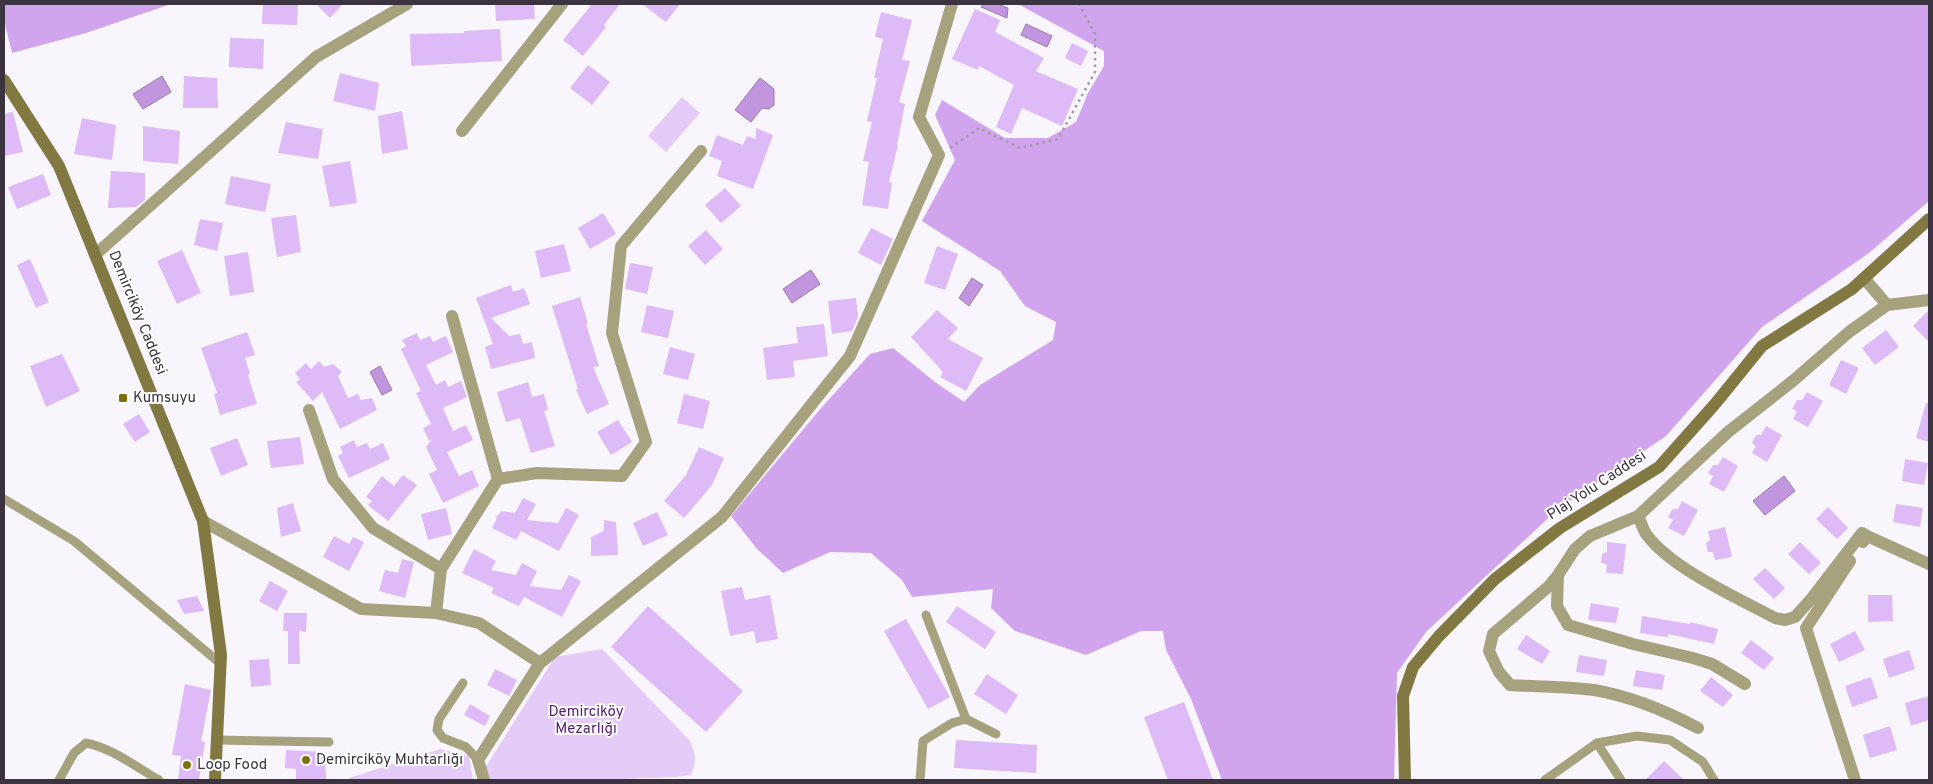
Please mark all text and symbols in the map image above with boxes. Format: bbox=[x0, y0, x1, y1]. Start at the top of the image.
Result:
street label: Demirciköy Caddesi bbox=[103, 248, 171, 378]
place label: Kumsuyu bbox=[133, 389, 196, 408]
marker: Kumsuyu bbox=[117, 392, 129, 404]
street label: Plaj Yolu Caddesi bbox=[1544, 447, 1650, 525]
park label: Demirciköy Mezarlığı bbox=[548, 703, 624, 739]
place label: Demirciköy Muhtarlığı bbox=[316, 751, 463, 770]
marker: Demirciköy Muhtarlığı bbox=[300, 754, 312, 766]
place label: Loop Food bbox=[197, 756, 267, 775]
marker: Loop Food bbox=[181, 759, 193, 771]

